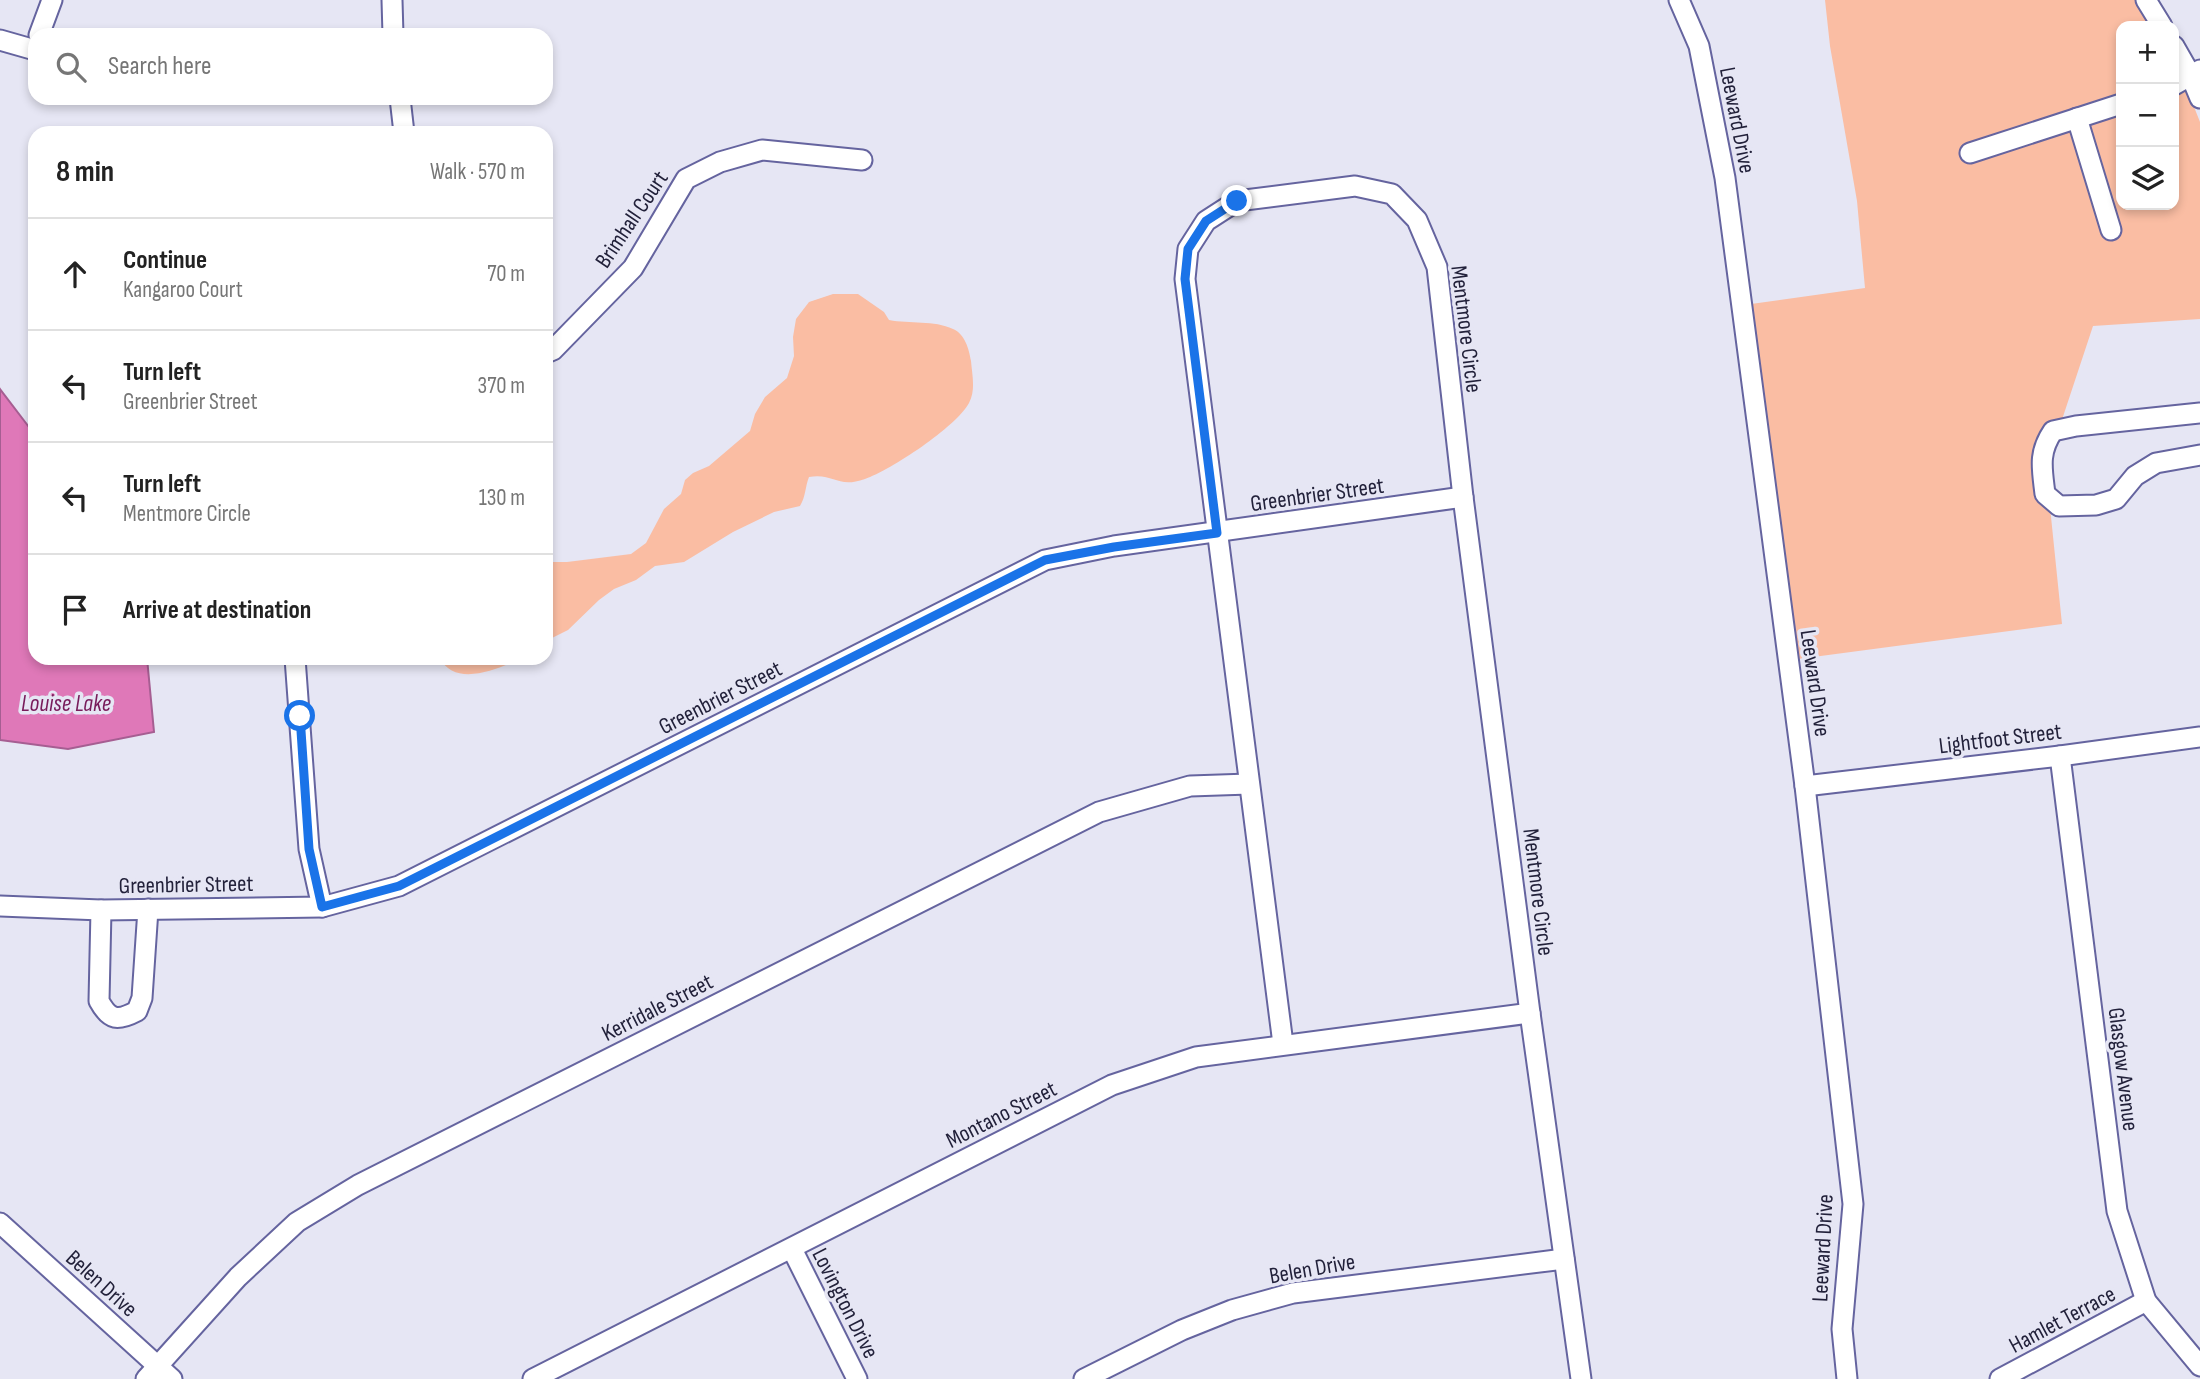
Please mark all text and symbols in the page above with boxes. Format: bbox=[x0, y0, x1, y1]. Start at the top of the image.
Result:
map controls bbox=[2116, 21, 2179, 210]
button: + bbox=[2116, 21, 2179, 84]
search box bbox=[28, 28, 553, 105]
icon: search bbox=[52, 48, 90, 86]
text: Search here bbox=[108, 51, 211, 82]
street label: Leeward Drive bbox=[1713, 65, 1761, 176]
button: − bbox=[2116, 84, 2179, 147]
button: layers bbox=[2116, 147, 2179, 210]
text: 8 min bbox=[56, 154, 114, 190]
text: Walk · 570 m bbox=[430, 158, 525, 186]
street label: Brimhall Court bbox=[589, 166, 674, 273]
route end bbox=[1221, 185, 1252, 216]
text: Continue bbox=[123, 245, 207, 276]
icon: ahead bbox=[56, 255, 94, 293]
text: 70 m bbox=[487, 260, 525, 288]
street label: Mentmore Circle bbox=[1444, 264, 1488, 394]
text: Kangaroo Court bbox=[123, 276, 243, 304]
text: Turn left bbox=[123, 357, 201, 388]
icon: left bbox=[56, 367, 94, 405]
text: 370 m bbox=[478, 372, 525, 400]
text: Greenbrier Street bbox=[123, 388, 258, 416]
text: Turn left bbox=[123, 469, 201, 500]
street label: Greenbrier Street bbox=[1249, 472, 1386, 518]
icon: left bbox=[56, 479, 94, 517]
text: 130 m bbox=[479, 484, 525, 512]
text: Mentmore Circle bbox=[123, 500, 251, 528]
icon: arrive bbox=[56, 591, 94, 629]
text: Arrive at destination bbox=[123, 595, 311, 626]
street label: Leeward Drive bbox=[1794, 628, 1836, 738]
street label: Greenbrier Street bbox=[654, 655, 787, 741]
water label: Louise Lake bbox=[21, 689, 111, 718]
route start bbox=[284, 700, 315, 731]
street label: Lightfoot Street bbox=[1937, 718, 2063, 760]
street label: Mentmore Circle bbox=[1516, 827, 1560, 957]
street label: Greenbrier Street bbox=[119, 870, 254, 900]
street label: Kerridale Street bbox=[597, 968, 718, 1048]
street label: Glasgow Avenue bbox=[2102, 1006, 2144, 1132]
street label: Montano Street bbox=[941, 1075, 1062, 1155]
street label: Leeward Drive bbox=[1806, 1194, 1840, 1303]
street label: Belen Drive bbox=[60, 1244, 143, 1323]
street label: Lovington Drive bbox=[805, 1244, 885, 1363]
street label: Belen Drive bbox=[1267, 1248, 1357, 1290]
street label: Hamlet Terrace bbox=[2004, 1280, 2120, 1360]

